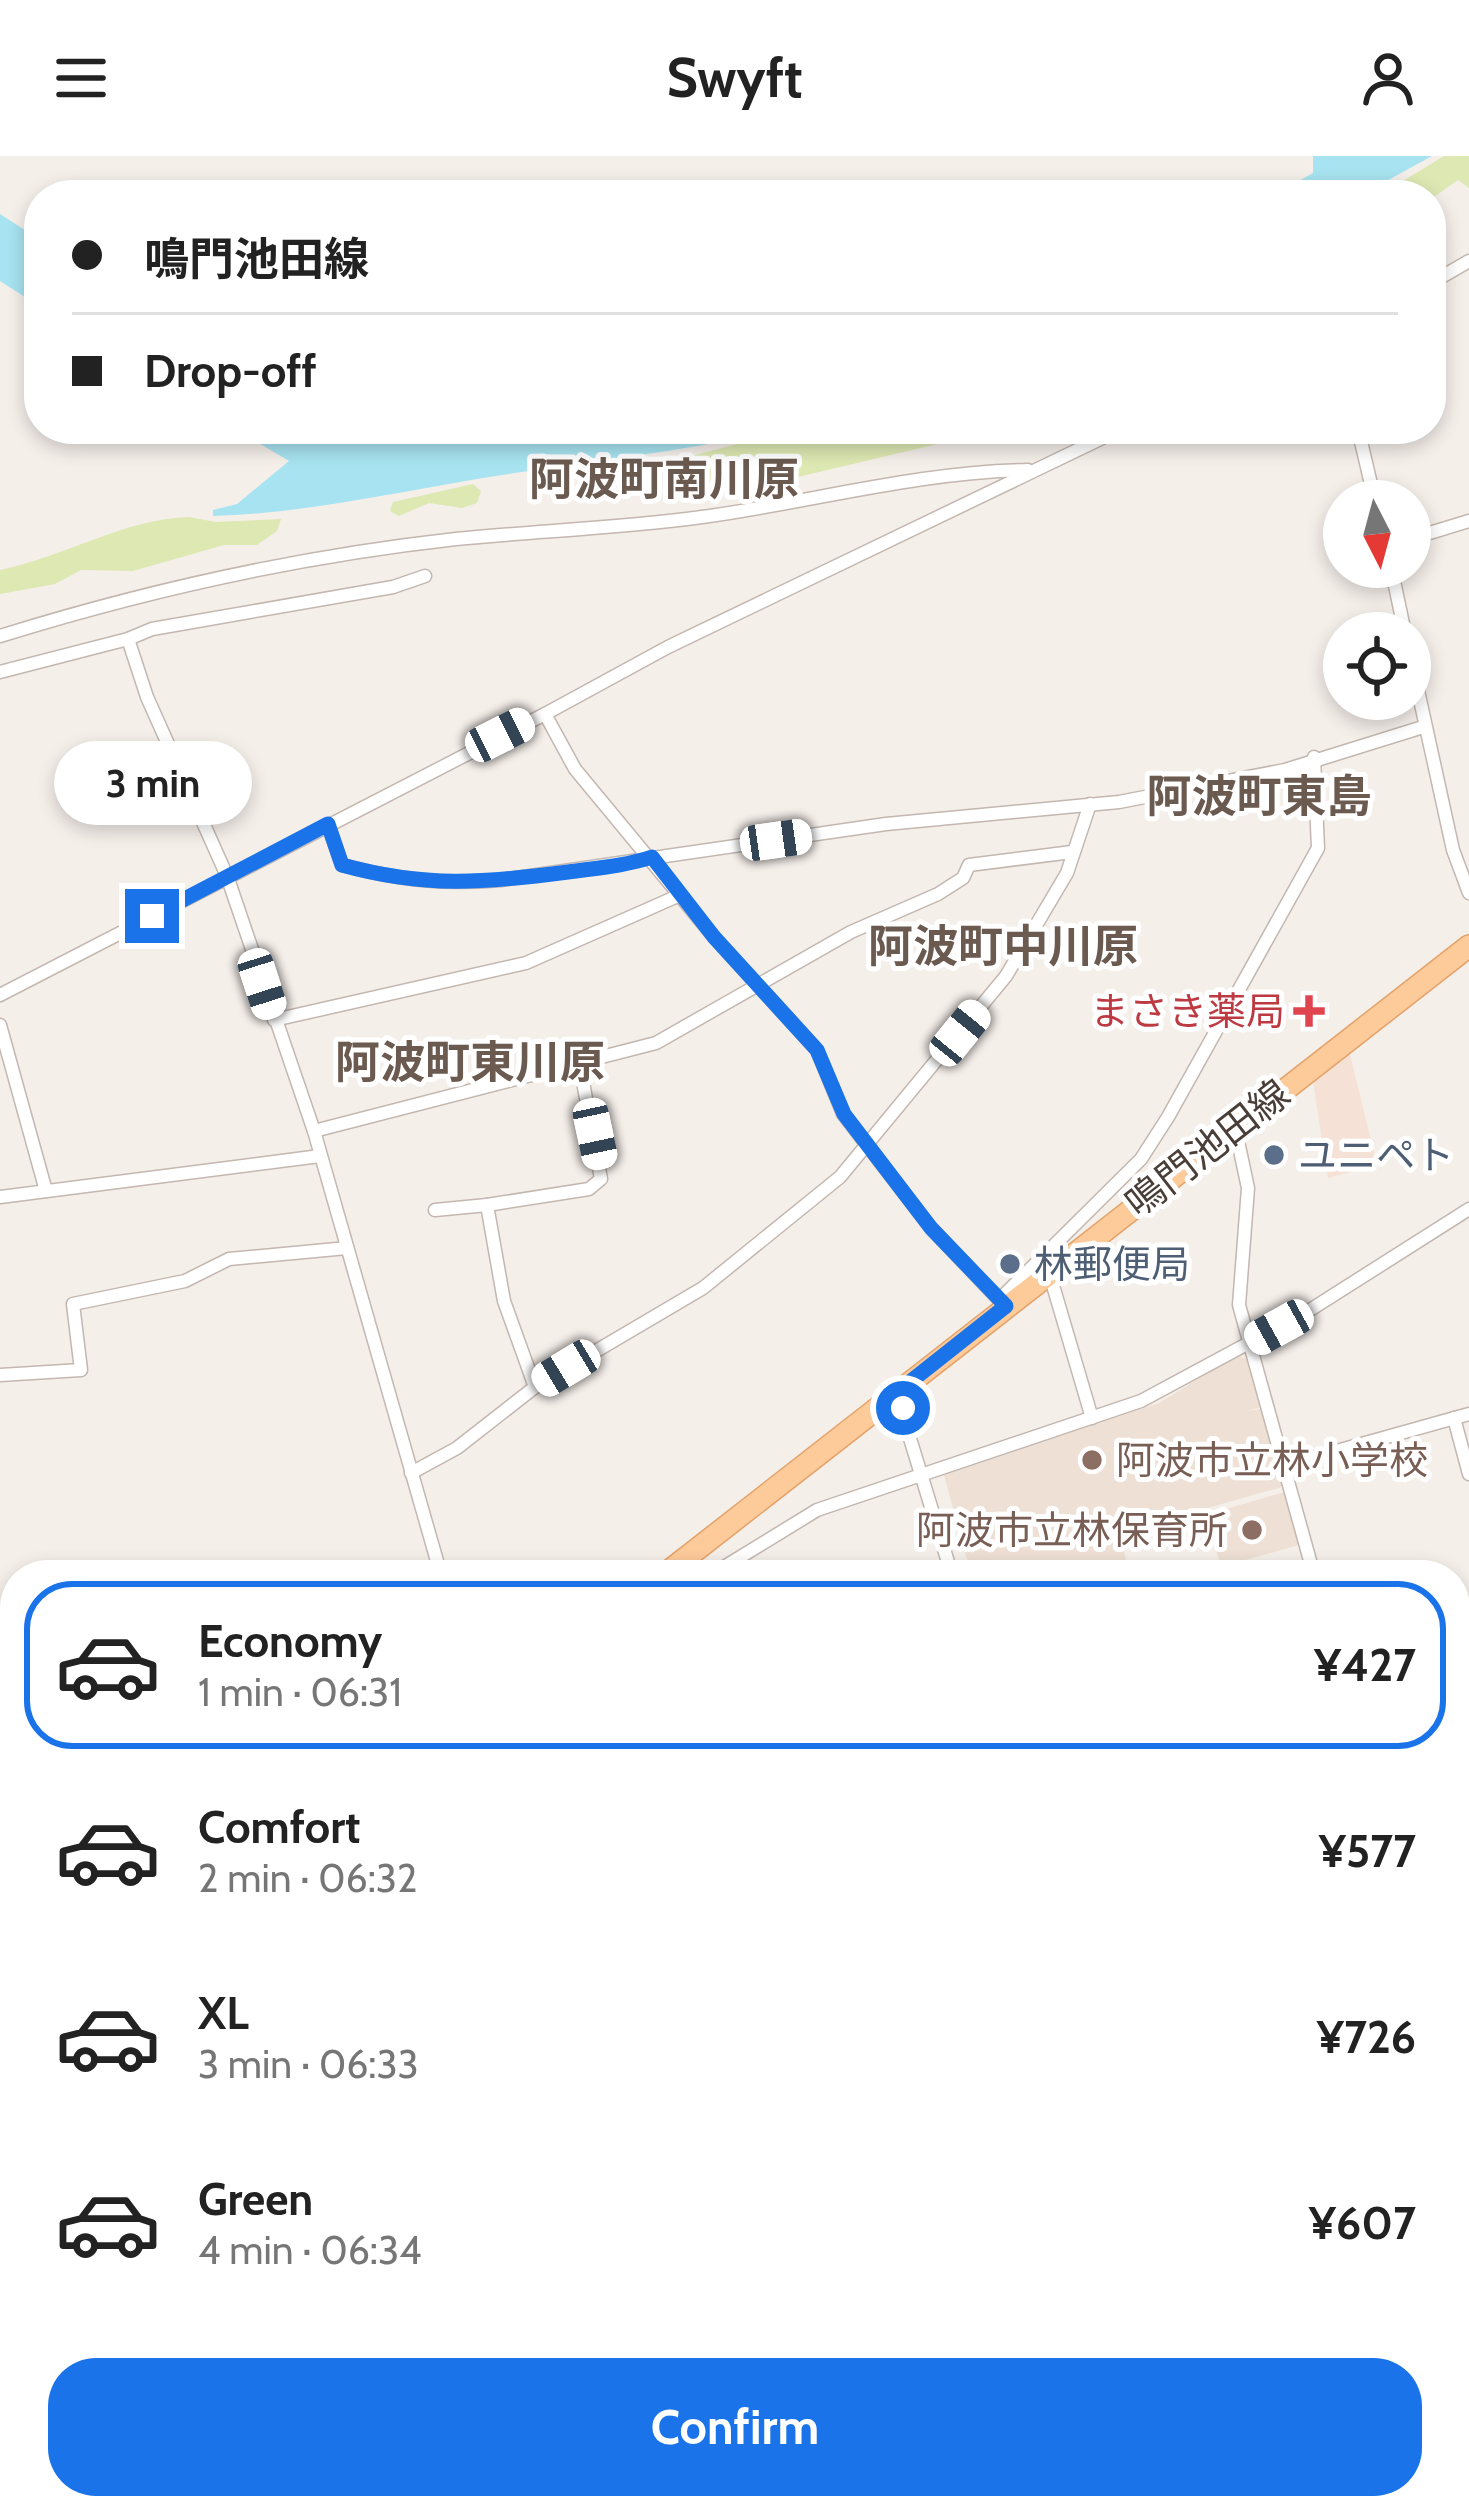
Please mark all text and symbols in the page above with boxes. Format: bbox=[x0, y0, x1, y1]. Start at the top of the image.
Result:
icon: menu bbox=[48, 45, 114, 111]
text: Swyft bbox=[667, 45, 802, 111]
icon: person bbox=[1355, 45, 1421, 111]
text: 鳴門池田線 bbox=[144, 232, 369, 286]
text: Drop-off bbox=[144, 344, 317, 398]
district label: 阿波町南川原 bbox=[529, 452, 799, 506]
north arrow bbox=[1323, 480, 1431, 588]
map controls bbox=[1323, 480, 1431, 720]
button: locate bbox=[1323, 612, 1431, 720]
car bbox=[460, 703, 540, 767]
callout: 3 min bbox=[53, 742, 251, 826]
text: 3 min bbox=[106, 759, 200, 807]
district label: 阿波町東島 bbox=[1146, 769, 1372, 823]
car bbox=[738, 817, 814, 863]
route end bbox=[125, 889, 179, 943]
district label: 阿波町中川原 bbox=[868, 919, 1138, 973]
car bbox=[234, 944, 290, 1024]
place label: まさき薬局 bbox=[1090, 987, 1285, 1035]
car bbox=[923, 994, 997, 1072]
marker: まさき薬局 bbox=[1296, 998, 1322, 1024]
district label: 阿波町東川原 bbox=[335, 1035, 605, 1089]
street label: 鳴門池田線 bbox=[1115, 1069, 1299, 1227]
car bbox=[570, 1095, 620, 1173]
place label: ユニペト bbox=[1298, 1131, 1454, 1179]
marker: ユニペト bbox=[1261, 1142, 1287, 1168]
place label: 林郵便局 bbox=[1034, 1240, 1190, 1288]
marker: 林郵便局 bbox=[997, 1251, 1023, 1277]
car bbox=[1239, 1294, 1319, 1360]
car bbox=[526, 1334, 606, 1402]
route start bbox=[876, 1381, 930, 1435]
place label: 阿波市立林小学校 bbox=[1116, 1436, 1428, 1484]
marker: 阿波市立林小学校 bbox=[1079, 1447, 1105, 1473]
place label: 阿波市立林保育所 bbox=[916, 1506, 1228, 1554]
marker: 阿波市立林保育所 bbox=[1239, 1517, 1265, 1543]
icon: car bbox=[54, 1611, 162, 1719]
text: Economy bbox=[198, 1614, 382, 1668]
text: ¥427 bbox=[1314, 1638, 1416, 1692]
text: 1 min · 06:31 bbox=[198, 1668, 402, 1716]
icon: car bbox=[54, 1797, 162, 1905]
text: Comfort bbox=[198, 1800, 361, 1854]
text: ¥577 bbox=[1319, 1824, 1416, 1878]
text: 2 min · 06:32 bbox=[198, 1854, 417, 1902]
icon: car bbox=[54, 1983, 162, 2091]
text: XL bbox=[198, 1986, 249, 2040]
text: ¥726 bbox=[1317, 2010, 1416, 2064]
text: 3 min · 06:33 bbox=[198, 2040, 419, 2088]
icon: car bbox=[54, 2169, 162, 2277]
text: Green bbox=[198, 2172, 313, 2226]
text: ¥607 bbox=[1309, 2196, 1416, 2250]
text: 4 min · 06:34 bbox=[198, 2226, 422, 2274]
button: Confirm bbox=[48, 2358, 1422, 2496]

